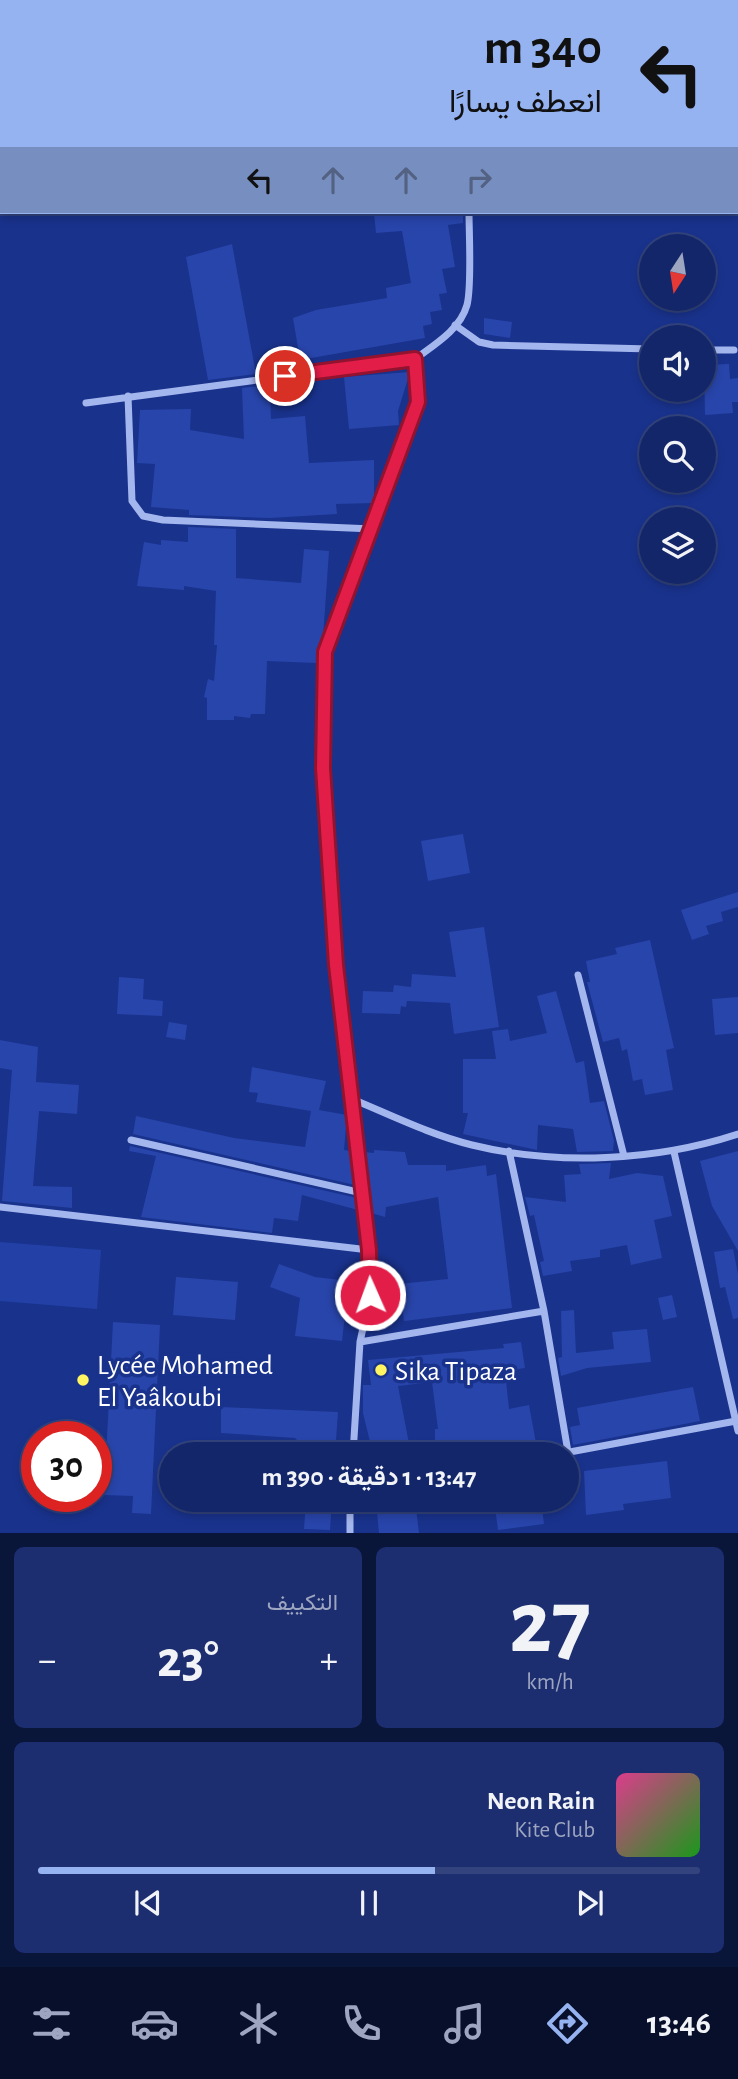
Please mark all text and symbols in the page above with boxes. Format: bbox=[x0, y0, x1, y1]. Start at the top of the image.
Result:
text: 340 m bbox=[484, 24, 602, 73]
icon: left bbox=[626, 28, 717, 119]
text: انعطف يسارًا bbox=[449, 86, 602, 118]
icon: left bbox=[241, 161, 279, 199]
icon: ahead bbox=[314, 161, 352, 199]
icon: ahead bbox=[387, 161, 425, 199]
icon: right bbox=[460, 161, 498, 199]
north arrow bbox=[639, 234, 716, 312]
map controls bbox=[639, 234, 716, 584]
button: sound bbox=[639, 325, 716, 402]
pin bbox=[255, 346, 315, 406]
icon: arrive bbox=[266, 357, 304, 395]
button: search bbox=[639, 416, 716, 493]
button: layers bbox=[639, 507, 716, 584]
position arrow bbox=[333, 1258, 407, 1332]
place label: Lycée Mohamed El Yaâkoubi bbox=[97, 1352, 273, 1412]
place label: Sika Tipaza bbox=[395, 1358, 517, 1386]
marker: Sika Tipaza bbox=[373, 1362, 389, 1378]
marker: Lycée Mohamed El Yaâkoubi bbox=[75, 1372, 91, 1388]
speed limit sign: 30 bbox=[21, 1421, 112, 1512]
text: 13:47 · 1 دقيقة · 390 m bbox=[261, 1464, 477, 1490]
text: 27 bbox=[509, 1578, 591, 1669]
text: التكييف bbox=[267, 1592, 338, 1615]
text: 23° bbox=[157, 1634, 219, 1686]
text: − bbox=[38, 1642, 56, 1680]
text: + bbox=[320, 1642, 338, 1680]
text: km/h bbox=[526, 1671, 574, 1694]
text: Neon Rain bbox=[487, 1788, 595, 1814]
text: Kite Club bbox=[514, 1819, 595, 1842]
icon: previous bbox=[129, 1884, 167, 1922]
icon: pause bbox=[350, 1884, 388, 1922]
icon: next bbox=[571, 1884, 609, 1922]
icon: filters bbox=[27, 1999, 76, 2048]
icon: car bbox=[130, 1999, 179, 2048]
icon: climate bbox=[234, 1999, 283, 2048]
icon: phone bbox=[337, 1999, 386, 2048]
icon: music bbox=[440, 1999, 489, 2048]
icon: directions bbox=[543, 1999, 592, 2048]
text: 13:46 bbox=[647, 2007, 711, 2039]

